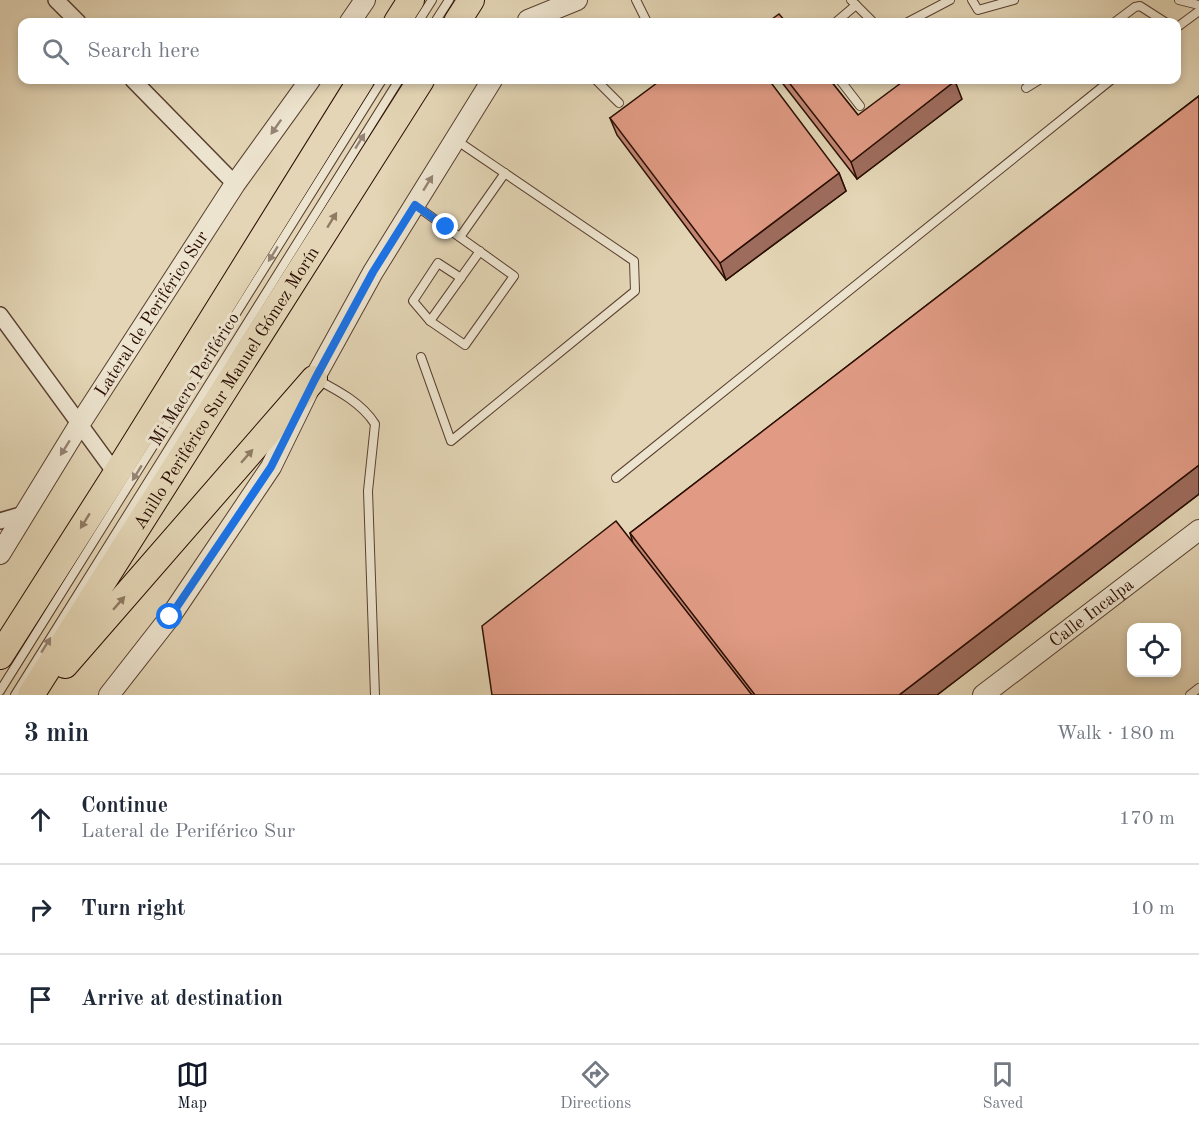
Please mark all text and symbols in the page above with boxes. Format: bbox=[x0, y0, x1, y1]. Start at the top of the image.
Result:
search box bbox=[18, 18, 1181, 84]
icon: search bbox=[39, 35, 72, 68]
text: Search here bbox=[87, 40, 200, 62]
one-way arrow bbox=[270, 119, 282, 135]
one-way arrow bbox=[355, 133, 366, 149]
one-way arrow bbox=[423, 175, 434, 191]
one-way arrow bbox=[327, 212, 338, 228]
route end bbox=[432, 213, 458, 239]
street label: Lateral de Periférico Sur bbox=[92, 228, 212, 400]
street label: Anillo Periférico Sur Manuel Gómez Morín bbox=[131, 243, 323, 533]
one-way arrow bbox=[268, 246, 279, 262]
street label: Mi Macro Periférico bbox=[147, 310, 243, 449]
one-way arrow bbox=[60, 440, 71, 456]
one-way arrow bbox=[240, 449, 253, 464]
one-way arrow bbox=[131, 464, 142, 481]
one-way arrow bbox=[80, 513, 91, 529]
street label: Calle Incalpa bbox=[1046, 575, 1137, 651]
one-way arrow bbox=[112, 596, 125, 611]
route start bbox=[156, 603, 182, 629]
map controls bbox=[1127, 623, 1181, 677]
button: locate bbox=[1127, 623, 1181, 677]
one-way arrow bbox=[40, 637, 51, 653]
text: 3 min bbox=[24, 721, 89, 747]
text: Walk · 180 m bbox=[1056, 724, 1175, 744]
text: Continue bbox=[81, 795, 168, 817]
icon: ahead bbox=[24, 803, 57, 836]
text: 170 m bbox=[1119, 809, 1175, 829]
text: Lateral de Periférico Sur bbox=[81, 822, 295, 842]
icon: right bbox=[24, 893, 57, 926]
text: Turn right bbox=[81, 898, 185, 920]
text: 10 m bbox=[1130, 899, 1175, 919]
icon: arrive bbox=[24, 983, 57, 1016]
text: Arrive at destination bbox=[81, 988, 283, 1010]
tab: Map bbox=[176, 1058, 209, 1114]
tab: Directions bbox=[560, 1058, 631, 1114]
tab: Saved bbox=[983, 1058, 1023, 1114]

